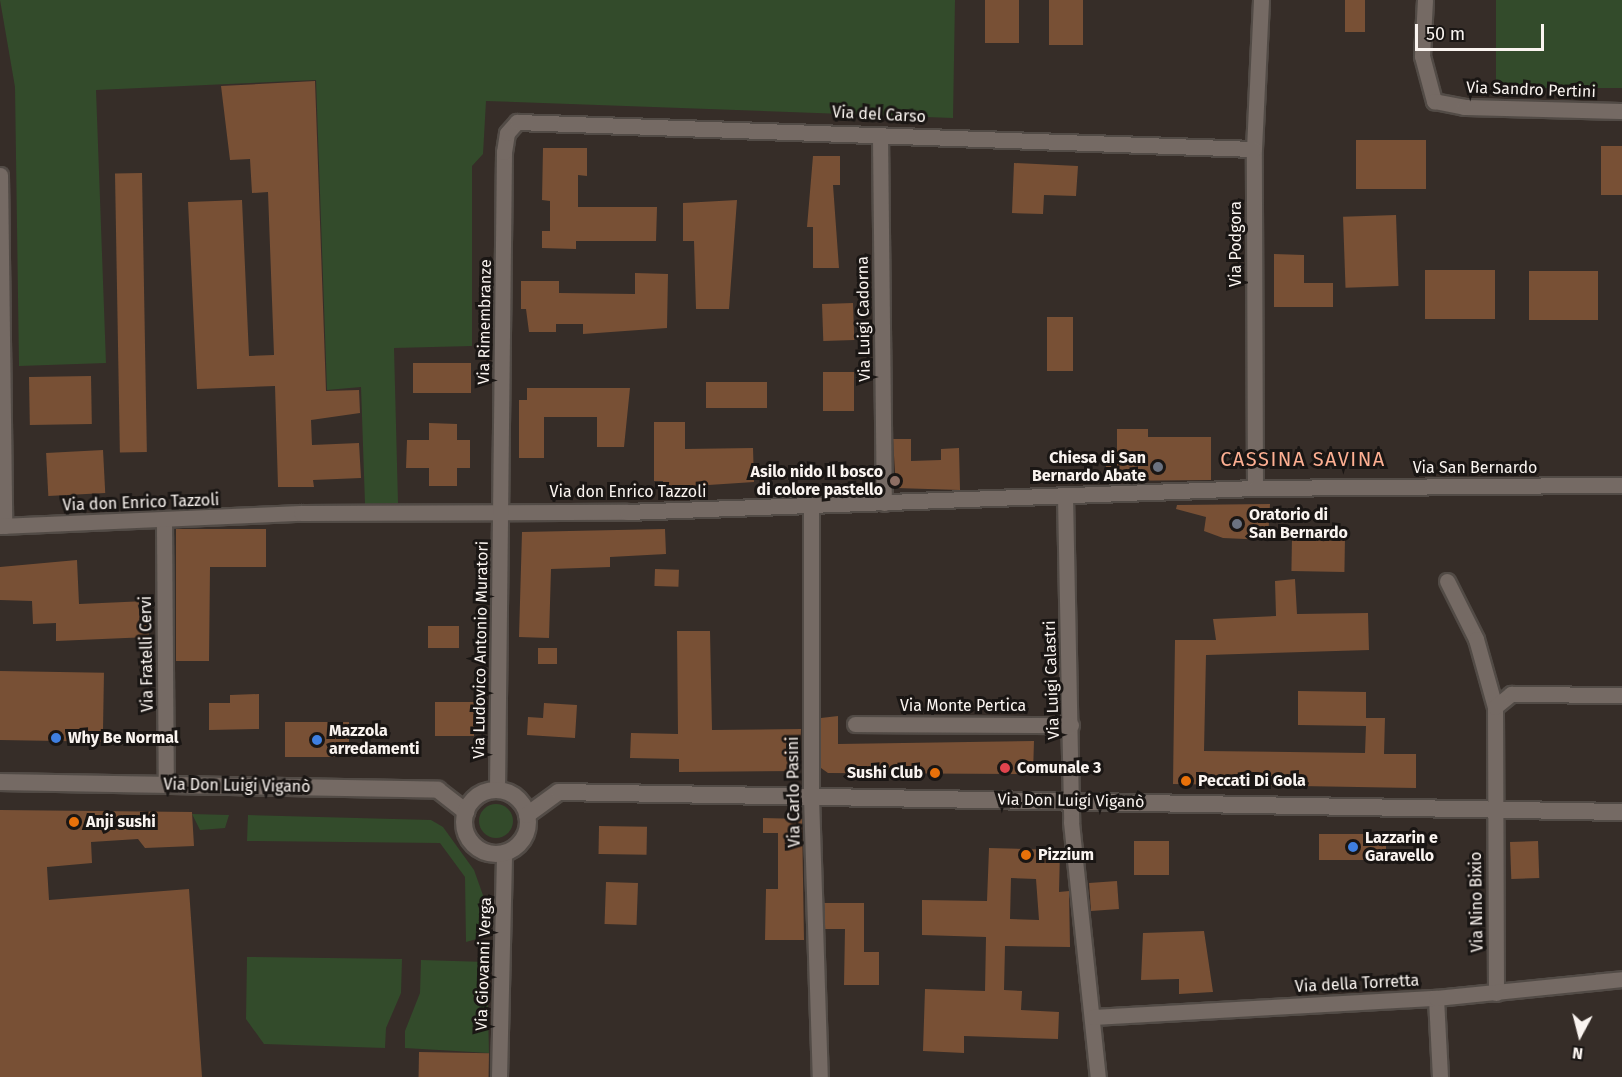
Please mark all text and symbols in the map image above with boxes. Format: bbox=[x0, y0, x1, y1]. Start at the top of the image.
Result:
scale bar bbox=[1418, 12, 1547, 50]
text: 50 m bbox=[1426, 23, 1465, 45]
street label: Via Sandro Pertini bbox=[1466, 78, 1596, 102]
street label: Via del Carso bbox=[832, 103, 926, 127]
street label: Via Podgora bbox=[1226, 201, 1246, 287]
street label: Via Luigi Cadorna bbox=[853, 256, 875, 382]
street label: Via Rimembranze bbox=[474, 259, 496, 385]
district label: CASSINA SAVINA bbox=[1220, 447, 1386, 471]
place label: Chiesa di San Bernardo Abate bbox=[1032, 448, 1146, 486]
street label: Via San Bernardo bbox=[1413, 458, 1537, 478]
marker: Chiesa di San Bernardo Abate bbox=[1151, 460, 1165, 474]
place label: Asilo nido Il bosco di colore pastello bbox=[750, 462, 883, 500]
marker: Asilo nido Il bosco di colore pastello bbox=[888, 474, 902, 488]
street label: Via don Enrico Tazzoli bbox=[550, 482, 706, 502]
street label: Via don Enrico Tazzoli bbox=[62, 491, 220, 515]
place label: Oratorio di San Bernardo bbox=[1249, 505, 1348, 543]
marker: Oratorio di San Bernardo bbox=[1230, 517, 1244, 531]
street label: Via Ludovico Antonio Muratori bbox=[469, 541, 493, 759]
street label: Via Fratelli Cervi bbox=[136, 596, 158, 712]
street label: Via Luigi Calastri bbox=[1040, 620, 1064, 740]
street label: Via Monte Pertica bbox=[900, 696, 1026, 716]
place label: Mazzola arredamenti bbox=[329, 721, 420, 759]
place label: Why Be Normal bbox=[68, 728, 179, 748]
marker: Why Be Normal bbox=[49, 731, 63, 745]
marker: Mazzola arredamenti bbox=[310, 733, 324, 747]
street label: Via Carlo Pasini bbox=[783, 736, 805, 848]
place label: Comunale 3 bbox=[1017, 758, 1101, 778]
marker: Comunale 3 bbox=[998, 761, 1012, 775]
place label: Sushi Club bbox=[847, 763, 923, 783]
marker: Sushi Club bbox=[928, 766, 942, 780]
place label: Peccati Di Gola bbox=[1198, 771, 1306, 791]
marker: Peccati Di Gola bbox=[1179, 774, 1193, 788]
street label: Via Don Luigi Viganò bbox=[163, 775, 311, 797]
street label: Via Don Luigi Viganò bbox=[997, 790, 1145, 812]
place label: Anji sushi bbox=[86, 812, 156, 832]
marker: Anji sushi bbox=[67, 815, 81, 829]
place label: Lazzarin e Garavello bbox=[1365, 828, 1438, 866]
marker: Lazzarin e Garavello bbox=[1346, 840, 1360, 854]
place label: Pizzium bbox=[1038, 845, 1094, 865]
marker: Pizzium bbox=[1019, 848, 1033, 862]
street label: Via Nino Bixio bbox=[1467, 852, 1487, 952]
street label: Via Giovanni Verga bbox=[472, 897, 496, 1031]
street label: Via della Torretta bbox=[1294, 971, 1420, 997]
north arrow bbox=[1550, 1005, 1610, 1065]
text: N bbox=[1571, 1043, 1584, 1063]

